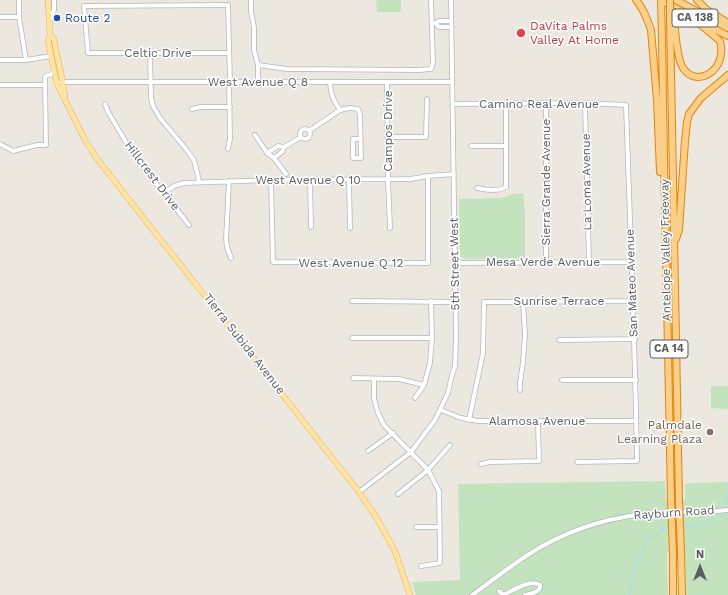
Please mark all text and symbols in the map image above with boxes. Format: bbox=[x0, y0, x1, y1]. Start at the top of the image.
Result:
road number: CA 138 bbox=[672, 9, 718, 27]
place label: Route 2 bbox=[65, 11, 110, 25]
marker: Route 2 bbox=[52, 13, 62, 23]
place label: DaVita Palms Valley At Home bbox=[530, 19, 619, 47]
marker: DaVita Palms Valley At Home bbox=[515, 27, 527, 39]
street label: Celtic Drive bbox=[124, 46, 192, 60]
street label: West Avenue Q 8 bbox=[208, 75, 308, 89]
street label: Campos Drive bbox=[381, 90, 395, 172]
street label: Camino Real Avenue bbox=[479, 97, 599, 111]
street label: Sierra Grande Avenue bbox=[539, 119, 553, 245]
street label: La Loma Avenue bbox=[579, 133, 595, 231]
street label: Hillcrest Drive bbox=[121, 139, 183, 213]
street label: West Avenue Q 10 bbox=[255, 173, 361, 187]
street label: Antelope Valley Freeway bbox=[658, 179, 674, 321]
street label: 5th Street West bbox=[447, 217, 463, 311]
street label: San Mateo Avenue bbox=[623, 229, 641, 337]
street label: Mesa Verde Avenue bbox=[486, 255, 600, 269]
street label: West Avenue Q 12 bbox=[299, 256, 403, 270]
street label: Tierra Subida Avenue bbox=[200, 291, 288, 397]
street label: Sunrise Terrace bbox=[514, 294, 604, 308]
road number: CA 14 bbox=[650, 340, 688, 358]
street label: Alamosa Avenue bbox=[489, 414, 585, 428]
place label: Palmdale Learning Plaza bbox=[617, 418, 702, 446]
marker: Palmdale Learning Plaza bbox=[705, 427, 715, 437]
street label: Rayburn Road bbox=[633, 503, 715, 523]
north arrow bbox=[680, 547, 720, 587]
text: N bbox=[696, 548, 704, 561]

